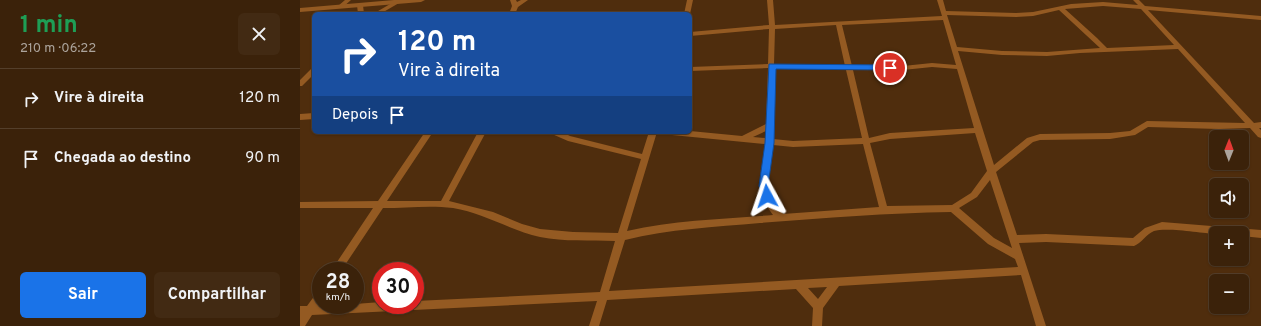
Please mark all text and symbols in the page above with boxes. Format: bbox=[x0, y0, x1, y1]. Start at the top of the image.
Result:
text: 1 min bbox=[20, 11, 78, 41]
button: close bbox=[238, 13, 280, 55]
text: 120 m bbox=[398, 25, 476, 61]
icon: right bbox=[332, 28, 384, 80]
text: 210 m · 06:22 bbox=[20, 41, 96, 57]
pin bbox=[873, 51, 907, 85]
icon: arrive bbox=[879, 57, 901, 79]
text: Vire à direita bbox=[398, 60, 500, 83]
icon: right bbox=[20, 88, 42, 110]
text: Vire à direita bbox=[54, 89, 144, 108]
text: 120 m bbox=[239, 89, 280, 108]
icon: arrive bbox=[386, 104, 408, 126]
text: Depois bbox=[332, 106, 378, 125]
north arrow bbox=[1209, 130, 1249, 170]
map controls bbox=[1209, 130, 1249, 314]
icon: arrive bbox=[20, 148, 42, 170]
text: Chegada ao destino bbox=[54, 149, 191, 168]
text: 90 m bbox=[245, 149, 280, 168]
position arrow bbox=[746, 175, 788, 217]
button: sound bbox=[1209, 178, 1249, 218]
button: + bbox=[1209, 226, 1249, 266]
speed limit sign: 30 bbox=[372, 262, 424, 314]
text: 28 bbox=[326, 270, 350, 296]
button: Sair bbox=[20, 272, 146, 318]
button: Compartilhar bbox=[154, 272, 280, 318]
button: − bbox=[1209, 274, 1249, 314]
text: km/h bbox=[326, 291, 350, 304]

